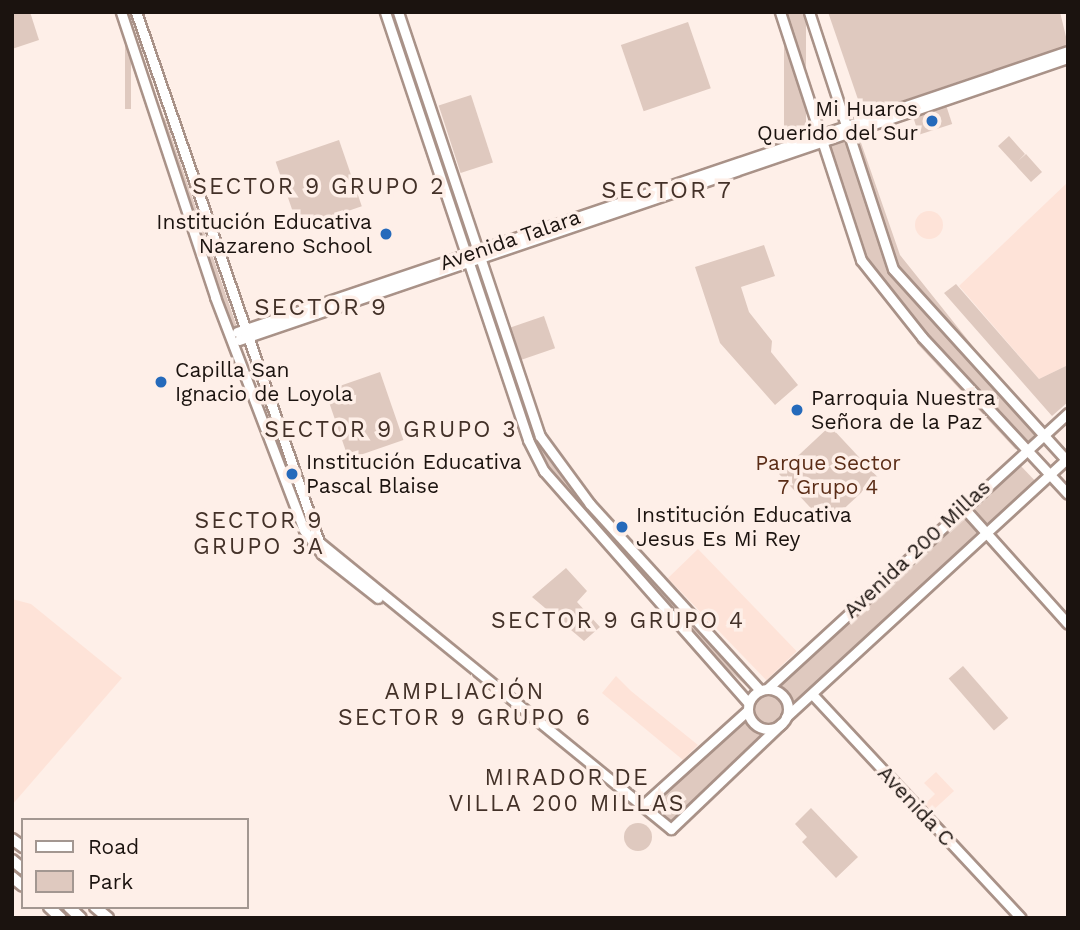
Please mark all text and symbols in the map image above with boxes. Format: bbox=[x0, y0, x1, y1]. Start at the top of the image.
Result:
place label: Mi Huaros Querido del Sur bbox=[756, 96, 918, 146]
marker: Mi Huaros Querido del Sur bbox=[924, 113, 940, 129]
district label: SECTOR 9 GRUPO 2 bbox=[194, 173, 444, 201]
district label: SECTOR 7 bbox=[602, 177, 732, 205]
street label: Avenida Talara bbox=[436, 204, 584, 276]
place label: Institución Educativa Nazareno School bbox=[156, 209, 372, 259]
marker: Institución Educativa Nazareno School bbox=[378, 226, 394, 242]
district label: SECTOR 9 bbox=[255, 294, 387, 322]
place label: Capilla San Ignacio de Loyola bbox=[175, 357, 353, 407]
marker: Capilla San Ignacio de Loyola bbox=[153, 374, 169, 390]
place label: Parroquia Nuestra Señora de la Paz bbox=[811, 385, 996, 435]
marker: Parroquia Nuestra Señora de la Paz bbox=[789, 402, 805, 418]
district label: SECTOR 9 GRUPO 3 bbox=[266, 416, 516, 444]
place label: Institución Educativa Pascal Blaise bbox=[306, 449, 522, 499]
park label: Parque Sector 7 Grupo 4 bbox=[755, 450, 901, 500]
marker: Institución Educativa Pascal Blaise bbox=[284, 466, 300, 482]
street label: Avenida 200 Millas bbox=[838, 474, 996, 624]
place label: Institución Educativa Jesus Es Mi Rey bbox=[636, 502, 852, 552]
district label: SECTOR 9 GRUPO 3A bbox=[194, 507, 324, 561]
marker: Institución Educativa Jesus Es Mi Rey bbox=[614, 519, 630, 535]
district label: SECTOR 9 GRUPO 4 bbox=[493, 607, 743, 635]
district label: AMPLIACIÓN SECTOR 9 GRUPO 6 bbox=[340, 678, 590, 732]
street label: Avenida C bbox=[872, 760, 960, 852]
district label: MIRADOR DE VILLA 200 MILLAS bbox=[450, 764, 684, 818]
legend bbox=[21, 818, 248, 909]
text: Road bbox=[88, 834, 139, 859]
text: Park bbox=[88, 869, 133, 894]

